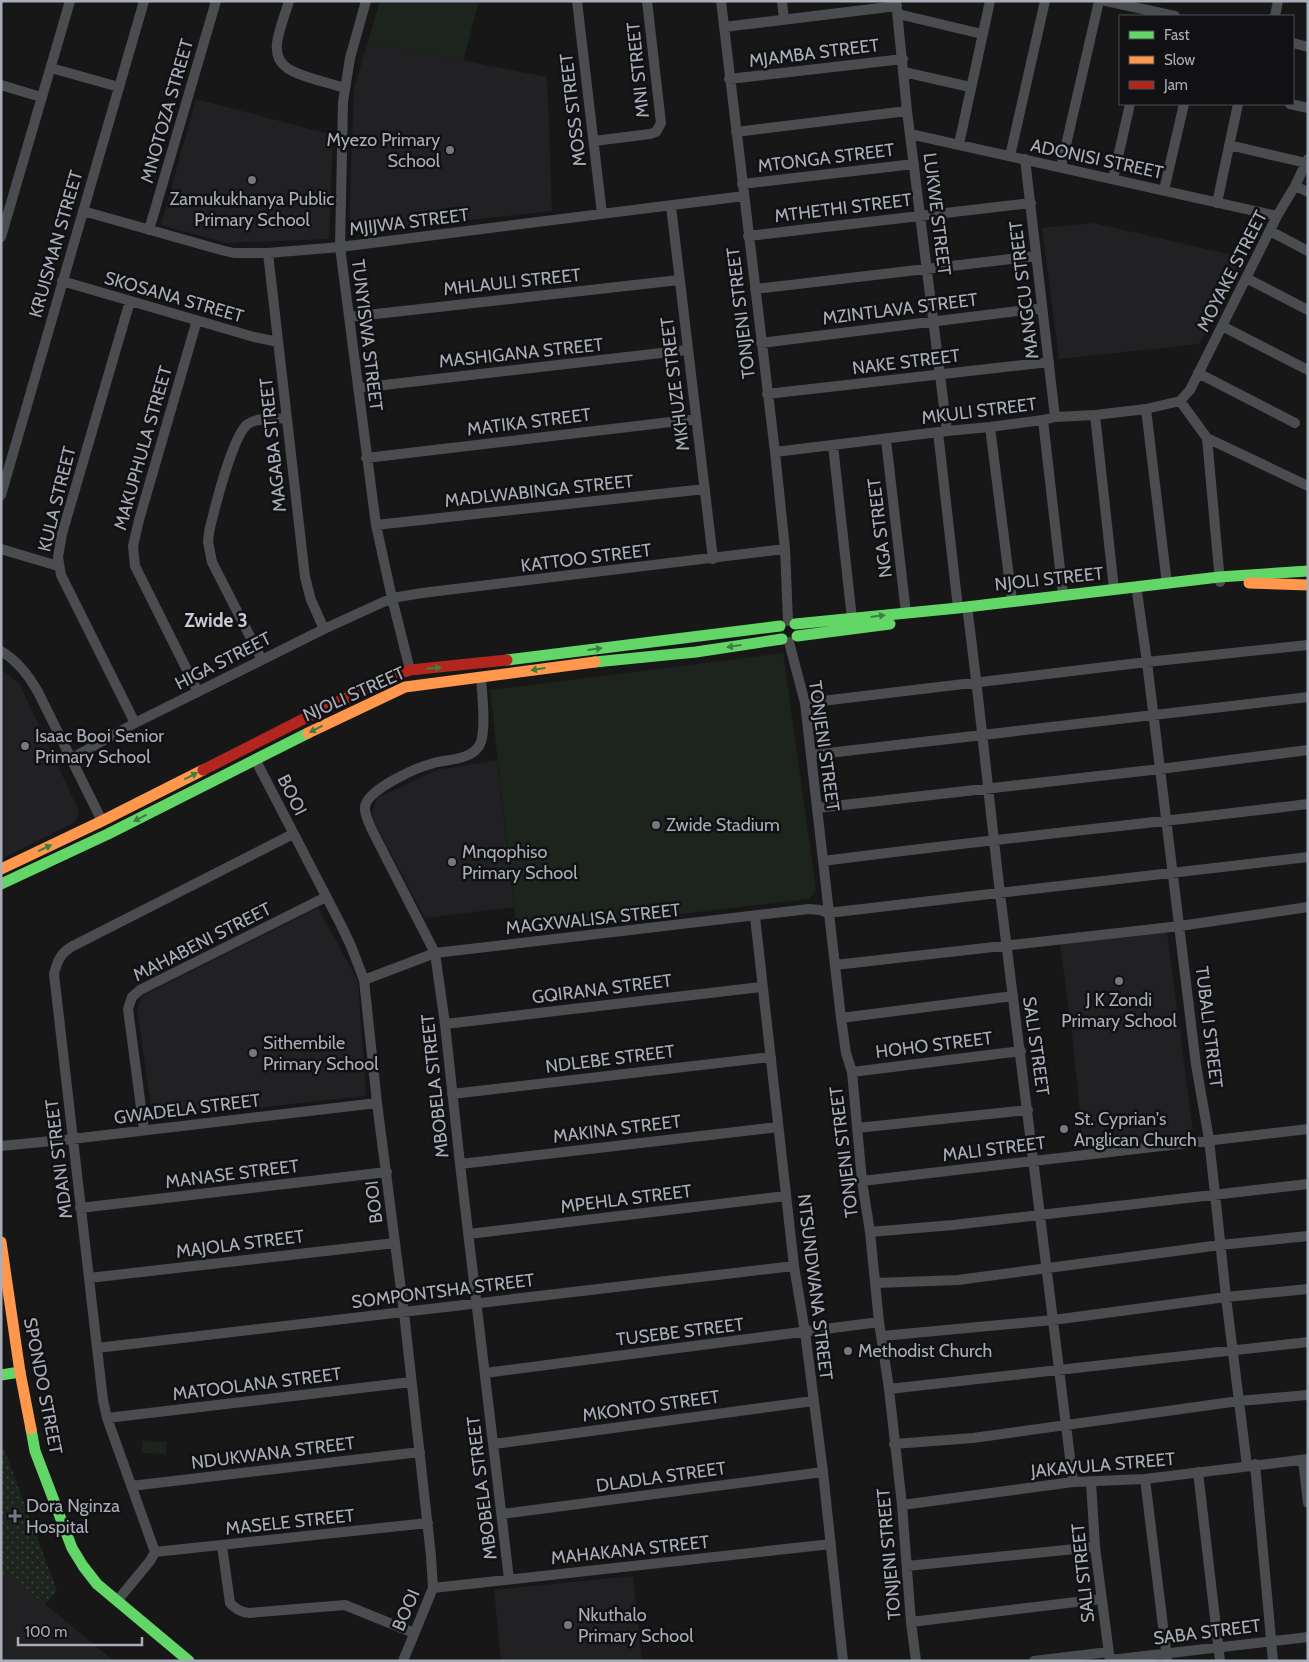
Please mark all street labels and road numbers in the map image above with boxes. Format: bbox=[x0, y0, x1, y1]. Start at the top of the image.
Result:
street label: MNI STREET bbox=[622, 21, 654, 119]
street label: MJAMBA STREET bbox=[748, 34, 881, 72]
street label: MNOTOZA STREET bbox=[136, 36, 198, 186]
street label: MOSS STREET bbox=[555, 52, 591, 168]
street label: ADONISI STREET bbox=[1029, 134, 1166, 184]
street label: MTONGA STREET bbox=[756, 139, 896, 177]
street label: LUKWE STREET bbox=[919, 151, 955, 277]
street label: KRUISMAN STREET bbox=[24, 167, 88, 320]
street label: MTHETHI STREET bbox=[773, 189, 913, 227]
street label: MJIJWA STREET bbox=[348, 204, 470, 240]
street label: MOYAKE STREET bbox=[1192, 207, 1272, 335]
street label: MANGCU STREET bbox=[1005, 219, 1043, 360]
street label: TONJENI STREET bbox=[722, 246, 760, 380]
street label: TUNYISWA STREET bbox=[347, 258, 387, 412]
street label: MHLAULI STREET bbox=[442, 264, 582, 300]
street label: SKOSANA STREET bbox=[102, 267, 247, 328]
street label: MZINTLAVA STREET bbox=[821, 289, 979, 329]
street label: MKHUZE STREET bbox=[656, 315, 694, 452]
street label: MASHIGANA STREET bbox=[438, 333, 605, 373]
street label: NAKE STREET bbox=[851, 344, 962, 380]
street label: MAKUPHULA STREET bbox=[109, 363, 177, 533]
street label: MAGABA STREET bbox=[255, 376, 291, 513]
street label: MKULI STREET bbox=[920, 393, 1038, 429]
street label: MATIKA STREET bbox=[466, 403, 593, 441]
street label: KULA STREET bbox=[33, 444, 81, 554]
street label: MADLWABINGA STREET bbox=[443, 470, 635, 512]
street label: NGA STREET bbox=[863, 476, 897, 579]
street label: KATTOO STREET bbox=[519, 539, 653, 577]
street label: NJOLI STREET bbox=[994, 562, 1105, 596]
street label: HIGA STREET bbox=[171, 627, 275, 695]
street label: NJOLI STREET bbox=[300, 662, 409, 726]
street label: TONJENI STREET bbox=[804, 679, 844, 813]
street label: BOOI bbox=[272, 771, 312, 819]
street label: MAHABENI STREET bbox=[129, 898, 275, 986]
street label: MAGXWALISA STREET bbox=[505, 899, 682, 939]
street label: TUBALI STREET bbox=[1191, 965, 1227, 1090]
street label: GQIRANA STREET bbox=[531, 969, 674, 1008]
street label: SALI STREET bbox=[1018, 995, 1054, 1097]
street label: MBOBELA STREET bbox=[416, 1013, 453, 1159]
street label: HOHO STREET bbox=[874, 1027, 994, 1063]
street label: NDLEBE STREET bbox=[544, 1040, 676, 1078]
street label: TONJENI STREET bbox=[825, 1085, 863, 1219]
street label: GWADELA STREET bbox=[113, 1089, 262, 1129]
street label: MDANI STREET bbox=[41, 1098, 77, 1220]
street label: MAKINA STREET bbox=[552, 1110, 683, 1148]
street label: MALI STREET bbox=[941, 1132, 1047, 1166]
street label: MANASE STREET bbox=[164, 1155, 300, 1193]
street label: BOOI bbox=[360, 1179, 388, 1225]
street label: MPEHLA STREET bbox=[559, 1180, 693, 1218]
street label: NTSUNDWANA STREET bbox=[793, 1193, 837, 1382]
street label: MAJOLA STREET bbox=[175, 1225, 306, 1263]
street label: SOMPONTSHA STREET bbox=[350, 1269, 536, 1313]
street label: TUSEBE STREET bbox=[615, 1313, 745, 1351]
street label: SPONDO STREET bbox=[19, 1316, 67, 1457]
street label: MATOOLANA STREET bbox=[171, 1363, 343, 1405]
street label: MKONTO STREET bbox=[581, 1385, 721, 1427]
street label: MBOBELA STREET bbox=[462, 1415, 502, 1561]
street label: NDUKWANA STREET bbox=[190, 1432, 356, 1474]
street label: JAKAVULA STREET bbox=[1029, 1448, 1176, 1482]
street label: DLADLA STREET bbox=[595, 1457, 728, 1497]
street label: TONJENI STREET bbox=[872, 1487, 906, 1621]
street label: MASELE STREET bbox=[224, 1504, 356, 1540]
street label: SALI STREET bbox=[1067, 1522, 1099, 1624]
street label: MAHAKANA STREET bbox=[550, 1531, 711, 1569]
street label: BOOI bbox=[387, 1586, 425, 1634]
street label: SABA STREET bbox=[1152, 1614, 1262, 1649]

